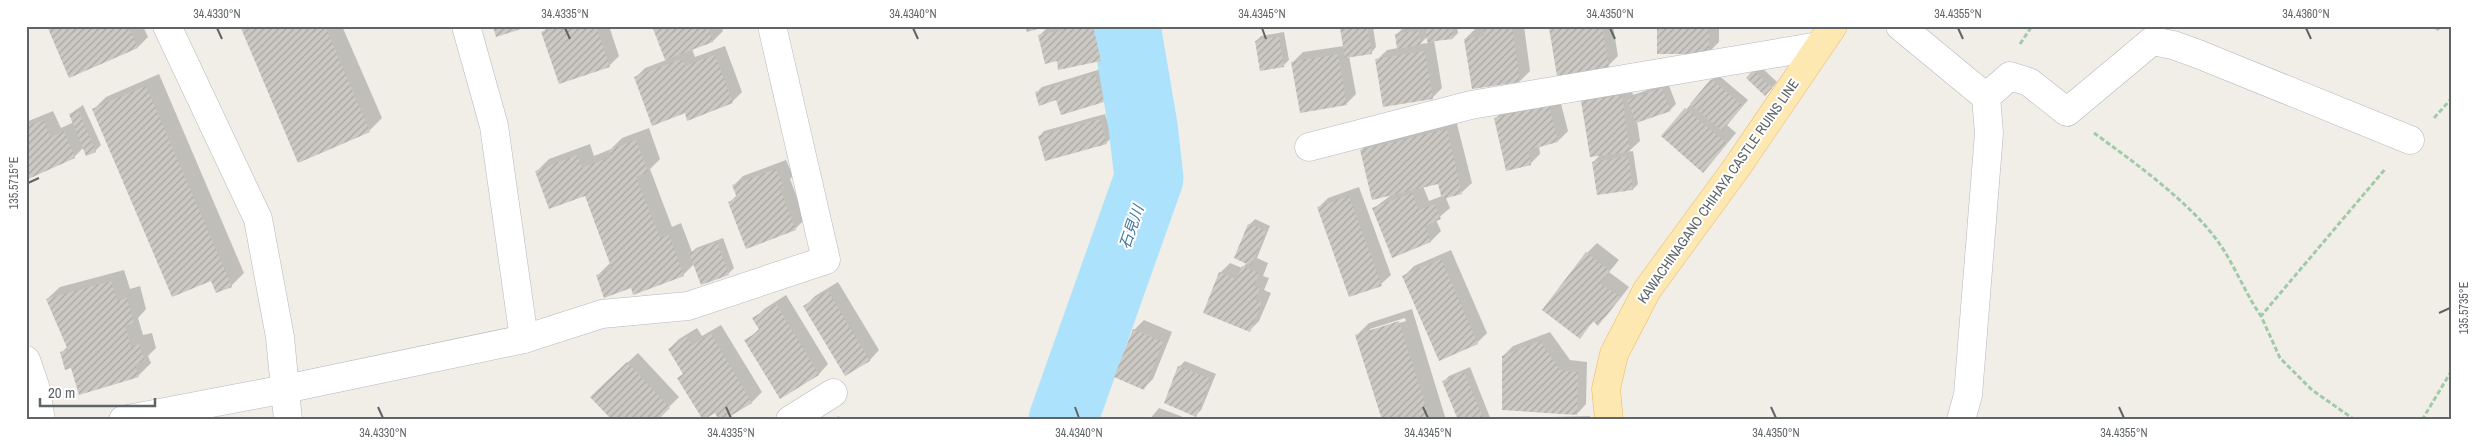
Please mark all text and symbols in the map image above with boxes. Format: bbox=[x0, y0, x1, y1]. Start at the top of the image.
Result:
text: 34.4330°N bbox=[193, 6, 241, 22]
text: 34.4335°N bbox=[541, 6, 589, 22]
text: 34.4340°N bbox=[889, 6, 937, 22]
text: 34.4345°N bbox=[1238, 6, 1286, 22]
text: 34.4350°N bbox=[1586, 6, 1634, 22]
text: 34.4355°N bbox=[1934, 6, 1982, 22]
text: 34.4360°N bbox=[2282, 6, 2330, 22]
street label: KAWACHINAGANO CHIHAYA CASTLE RUINS LINE bbox=[1633, 75, 1803, 307]
text: 135.5715°E bbox=[6, 157, 22, 209]
water label: 石見川 bbox=[1114, 200, 1149, 252]
text: 135.5735°E bbox=[2456, 282, 2472, 334]
scale bar bbox=[40, 376, 155, 408]
text: 20 m bbox=[48, 382, 75, 403]
text: 34.4330°N bbox=[359, 425, 407, 441]
text: 34.4335°N bbox=[707, 425, 755, 441]
text: 34.4340°N bbox=[1055, 425, 1103, 441]
text: 34.4345°N bbox=[1404, 425, 1452, 441]
text: 34.4350°N bbox=[1752, 425, 1800, 441]
text: 34.4355°N bbox=[2100, 425, 2148, 441]

